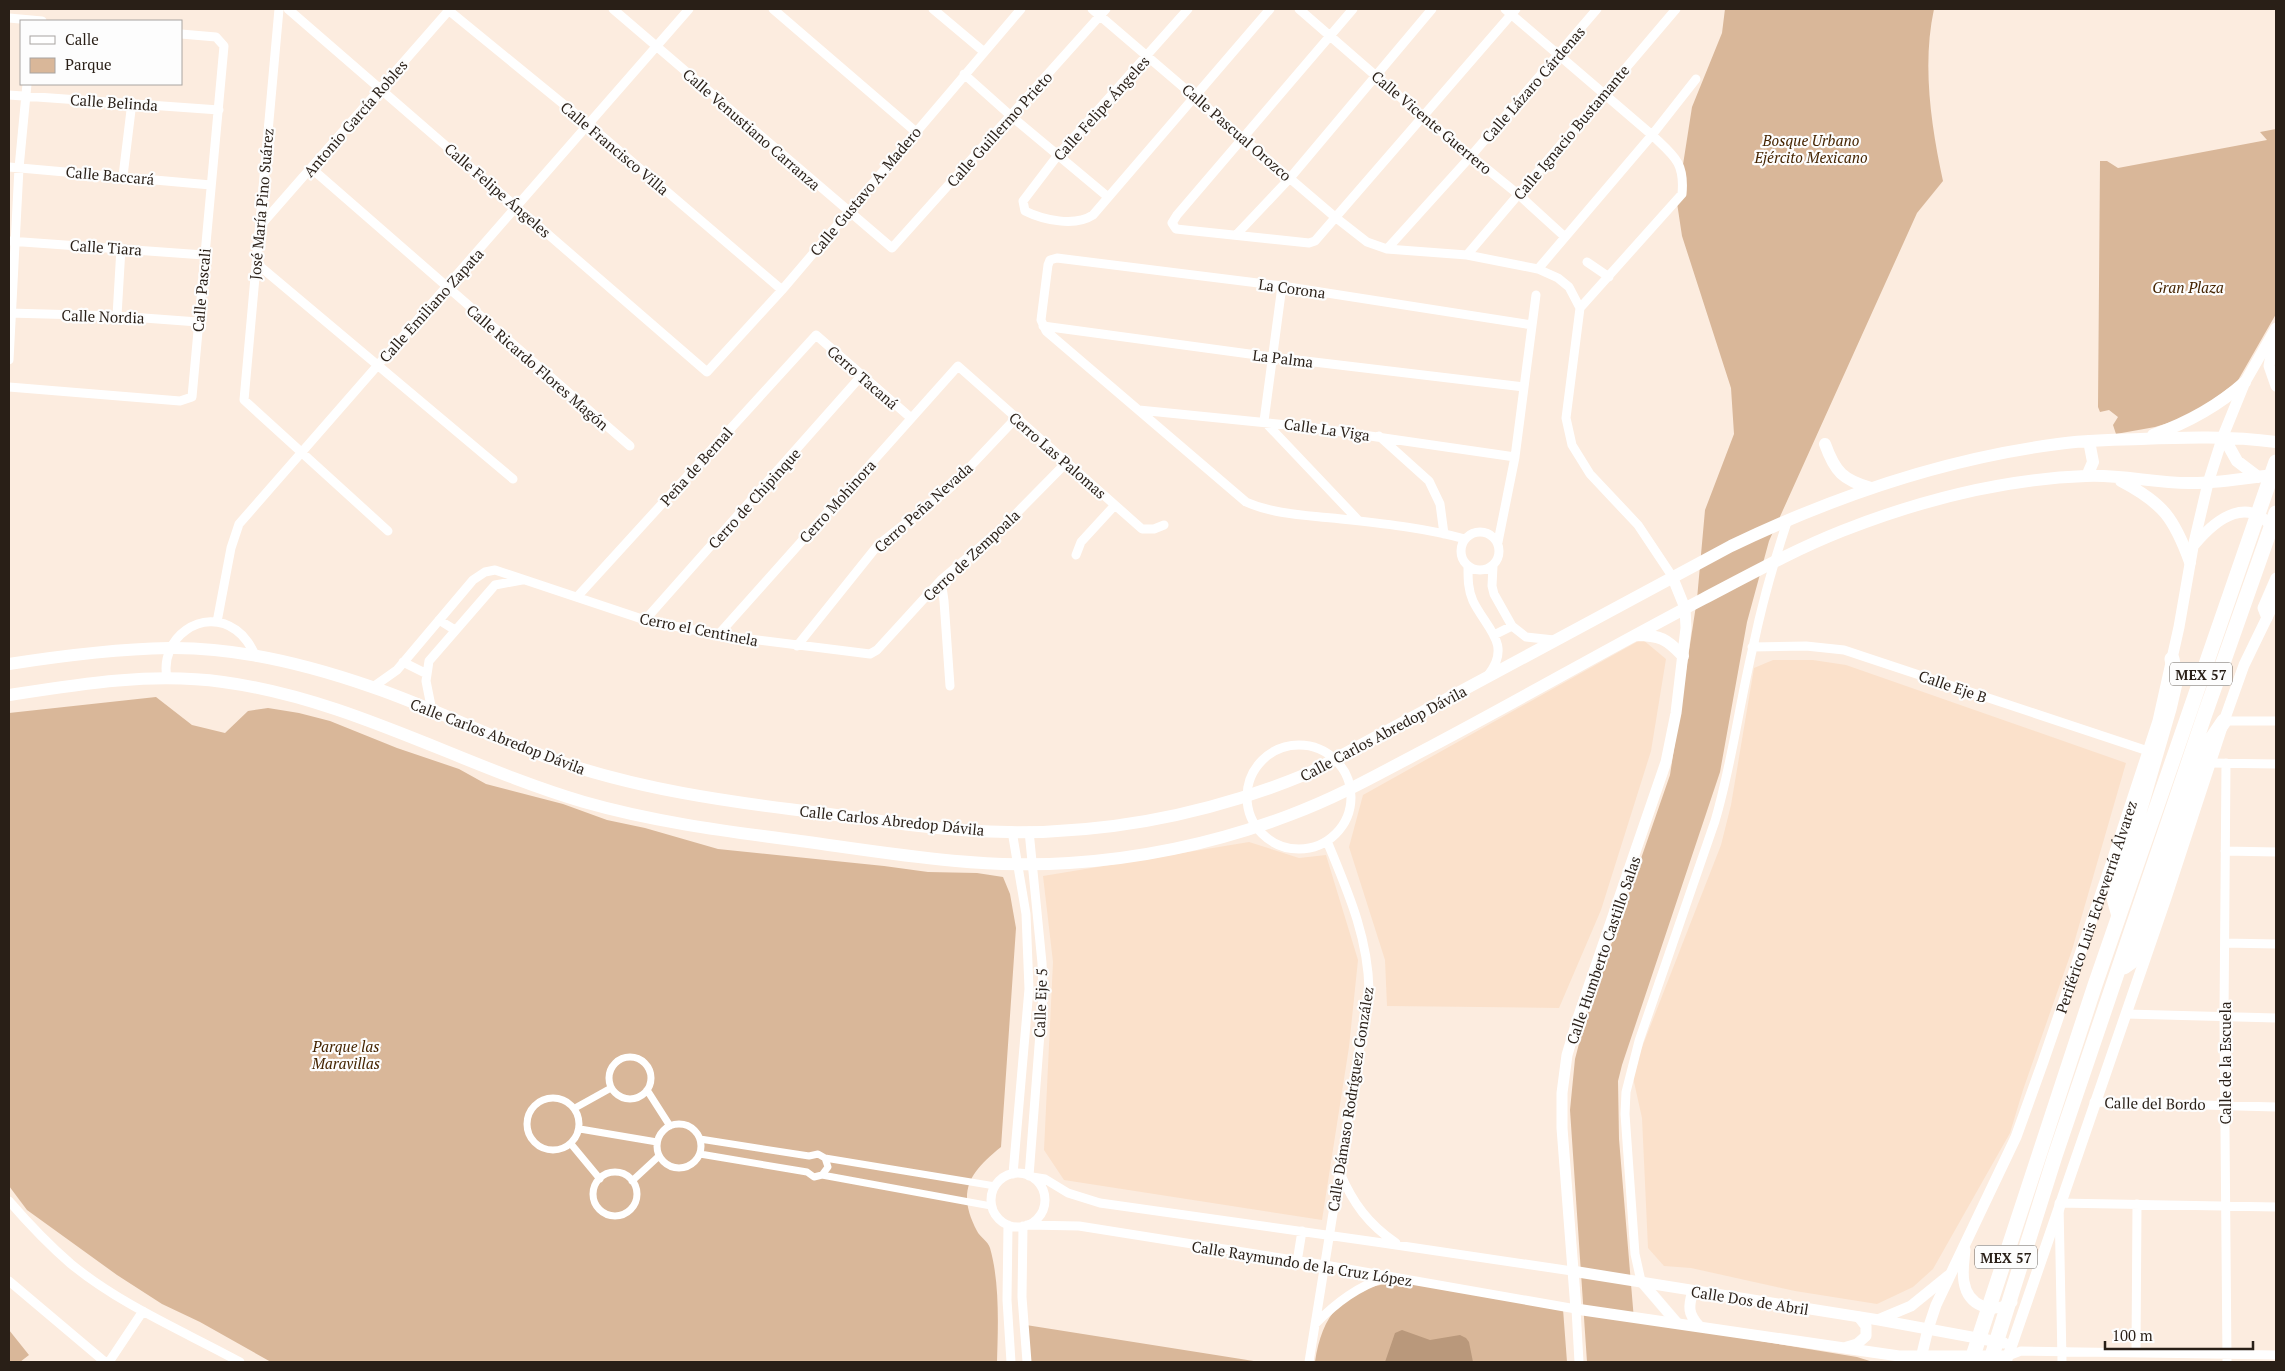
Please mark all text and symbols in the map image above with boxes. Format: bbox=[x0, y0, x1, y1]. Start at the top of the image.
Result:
legend bbox=[20, 20, 182, 85]
street label: Calle Lázaro Cárdenas bbox=[1477, 22, 1589, 146]
text: Calle bbox=[65, 29, 99, 49]
street label: Calle Felipe Ángeles bbox=[1048, 51, 1154, 165]
text: Parque bbox=[65, 54, 112, 74]
street label: Antonio García Robles bbox=[299, 55, 411, 181]
street label: Calle Ignacio Bustamante bbox=[1509, 60, 1633, 204]
street label: Calle Venustiano Carranza bbox=[679, 64, 825, 195]
street label: Calle Vicente Guerrero bbox=[1368, 66, 1496, 178]
street label: Calle Guillermo Prieto bbox=[942, 67, 1056, 191]
street label: Calle Pascual Orozco bbox=[1178, 79, 1296, 185]
street label: Calle Belinda bbox=[69, 89, 159, 115]
street label: Calle Francisco Villa bbox=[557, 97, 674, 199]
street label: Calle Gustavo A. Madero bbox=[805, 122, 925, 260]
street label: José María Pino Suárez bbox=[244, 127, 278, 281]
park label: Bosque Urbano Ejército Mexicano bbox=[1753, 130, 1868, 167]
street label: Calle Felipe Ángeles bbox=[441, 138, 555, 242]
street label: Calle Baccará bbox=[65, 161, 156, 189]
street label: Calle Tiara bbox=[69, 235, 143, 260]
street label: Calle Emiliano Zapata bbox=[374, 243, 488, 366]
street label: Calle Pascali bbox=[187, 247, 215, 333]
street label: La Corona bbox=[1257, 273, 1327, 303]
park label: Gran Plaza bbox=[2152, 277, 2224, 297]
street label: Calle Ricardo Flores Magón bbox=[463, 300, 613, 434]
street label: Calle Nordia bbox=[61, 305, 145, 327]
street label: Cerro Tacaná bbox=[823, 341, 903, 414]
street label: La Palma bbox=[1252, 344, 1315, 372]
street label: Cerro Las Palomas bbox=[1005, 407, 1111, 503]
street label: Calle La Viga bbox=[1283, 413, 1372, 445]
street label: Peña de Bernal bbox=[655, 422, 737, 510]
street label: Cerro de Chipinque bbox=[703, 443, 805, 553]
street label: Cerro Mohinora bbox=[794, 455, 880, 547]
street label: Cerro Peña Nevada bbox=[870, 457, 977, 557]
street label: Cerro de Zempoala bbox=[918, 505, 1024, 605]
street label: Cerro el Centinela bbox=[638, 608, 760, 650]
road number: MEX 57 bbox=[2170, 662, 2232, 686]
street label: Calle Eje B bbox=[1916, 665, 1990, 707]
street label: Calle Carlos Abredop Dávila bbox=[1296, 680, 1470, 785]
street label: Calle Carlos Abredop Dávila bbox=[408, 693, 589, 779]
street label: Periférico Luis Echeverría Álvarez bbox=[2051, 798, 2141, 1016]
street label: Calle Carlos Abredop Dávila bbox=[798, 800, 986, 840]
street label: Calle Humberto Castillo Salas bbox=[1561, 853, 1645, 1047]
street label: Calle Eje 5 bbox=[1029, 968, 1051, 1038]
street label: Calle Dámaso Rodríguez González bbox=[1322, 985, 1378, 1213]
street label: Calle de la Escuela bbox=[2215, 1001, 2235, 1125]
park label: Parque las Maravillas bbox=[311, 1036, 380, 1073]
street label: Calle del Bordo bbox=[2104, 1092, 2206, 1114]
street label: Calle Raymundo de la Cruz López bbox=[1190, 1236, 1414, 1290]
road number: MEX 57 bbox=[1975, 1246, 2037, 1268]
street label: Calle Dos de Abril bbox=[1690, 1281, 1810, 1319]
scale bar bbox=[2105, 1318, 2252, 1350]
text: 100 m bbox=[2112, 1325, 2153, 1345]

